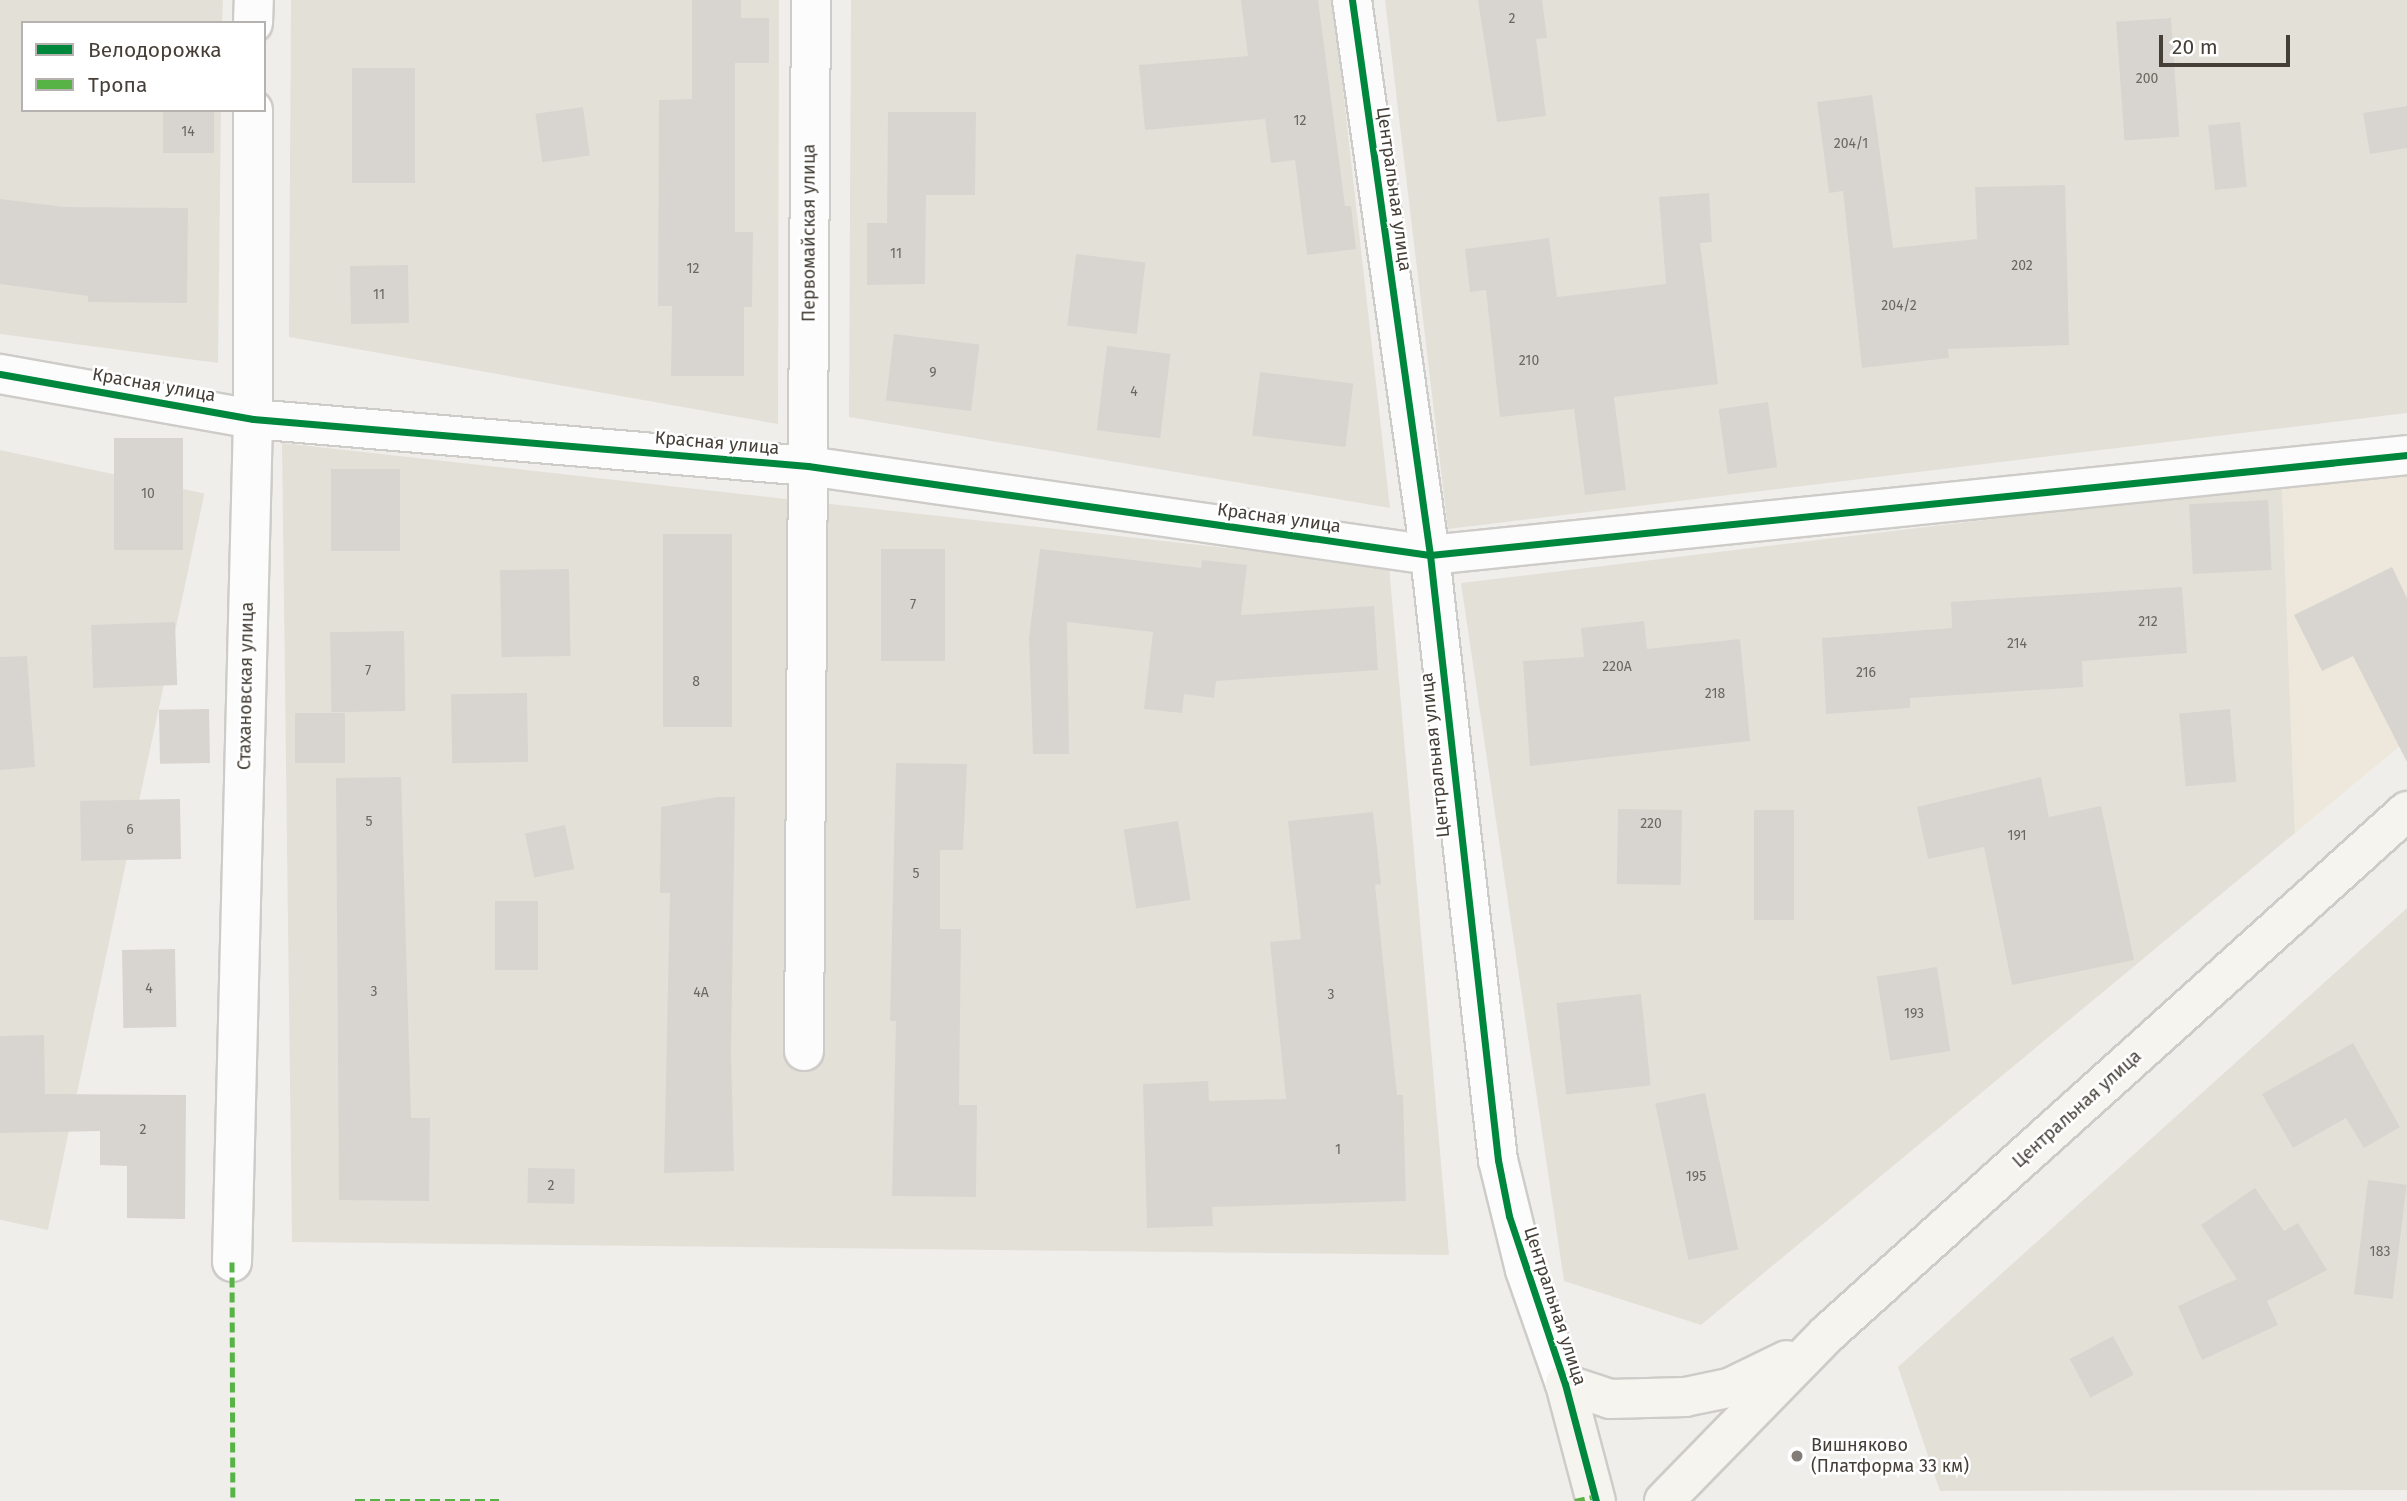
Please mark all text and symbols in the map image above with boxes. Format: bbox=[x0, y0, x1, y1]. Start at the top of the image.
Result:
house number: 2 bbox=[1509, 11, 1515, 27]
legend bbox=[21, 21, 266, 112]
scale bar bbox=[2162, 21, 2293, 65]
text: 20 m bbox=[2172, 34, 2218, 60]
text: Велодорожка bbox=[88, 37, 222, 63]
house number: 200 bbox=[2136, 71, 2158, 87]
text: Тропа bbox=[88, 72, 147, 98]
street label: Центральная улица bbox=[1372, 105, 1416, 273]
house number: 12 bbox=[1294, 113, 1306, 129]
house number: 14 bbox=[181, 124, 195, 140]
house number: 204/1 bbox=[1834, 136, 1868, 152]
street label: Первомайская улица bbox=[798, 144, 820, 322]
house number: 11 bbox=[890, 246, 902, 262]
house number: 202 bbox=[2011, 258, 2033, 274]
house number: 12 bbox=[687, 261, 699, 277]
house number: 11 bbox=[373, 287, 385, 303]
house number: 204/2 bbox=[1881, 298, 1917, 314]
house number: 210 bbox=[1519, 353, 1539, 369]
street label: Красная улица bbox=[91, 364, 217, 406]
house number: 9 bbox=[929, 365, 937, 381]
house number: 4 bbox=[1130, 384, 1138, 400]
street label: Красная улица bbox=[654, 427, 780, 459]
house number: 10 bbox=[141, 486, 155, 502]
street label: Красная улица bbox=[1216, 499, 1342, 537]
house number: 7 bbox=[910, 597, 916, 613]
street label: Стахановская улица bbox=[234, 602, 258, 770]
house number: 212 bbox=[2138, 614, 2158, 630]
house number: 214 bbox=[2007, 636, 2027, 652]
house number: 220А bbox=[1602, 659, 1632, 675]
house number: 7 bbox=[365, 663, 371, 679]
house number: 216 bbox=[1856, 665, 1876, 681]
street label: Центральная улица bbox=[1416, 671, 1454, 839]
house number: 8 bbox=[692, 674, 700, 690]
house number: 218 bbox=[1705, 686, 1725, 702]
house number: 5 bbox=[365, 814, 373, 830]
house number: 220 bbox=[1640, 816, 1662, 832]
house number: 6 bbox=[126, 822, 134, 838]
house number: 191 bbox=[2007, 828, 2027, 844]
house number: 5 bbox=[912, 866, 920, 882]
house number: 4 bbox=[145, 981, 153, 997]
house number: 3 bbox=[371, 984, 377, 1000]
house number: 4А bbox=[693, 985, 709, 1001]
house number: 3 bbox=[1328, 987, 1334, 1003]
house number: 193 bbox=[1904, 1006, 1924, 1022]
street label: Центральная улица bbox=[2008, 1045, 2146, 1173]
house number: 2 bbox=[140, 1122, 146, 1138]
house number: 1 bbox=[1335, 1142, 1341, 1158]
house number: 195 bbox=[1686, 1169, 1706, 1185]
house number: 2 bbox=[548, 1178, 554, 1194]
street label: Центральная улица bbox=[1519, 1224, 1591, 1388]
house number: 183 bbox=[2370, 1244, 2390, 1260]
place label: Вишняково (Платформа 33 км) bbox=[1811, 1435, 1969, 1478]
marker: Вишняково (Платформа 33 км) bbox=[1789, 1448, 1805, 1464]

